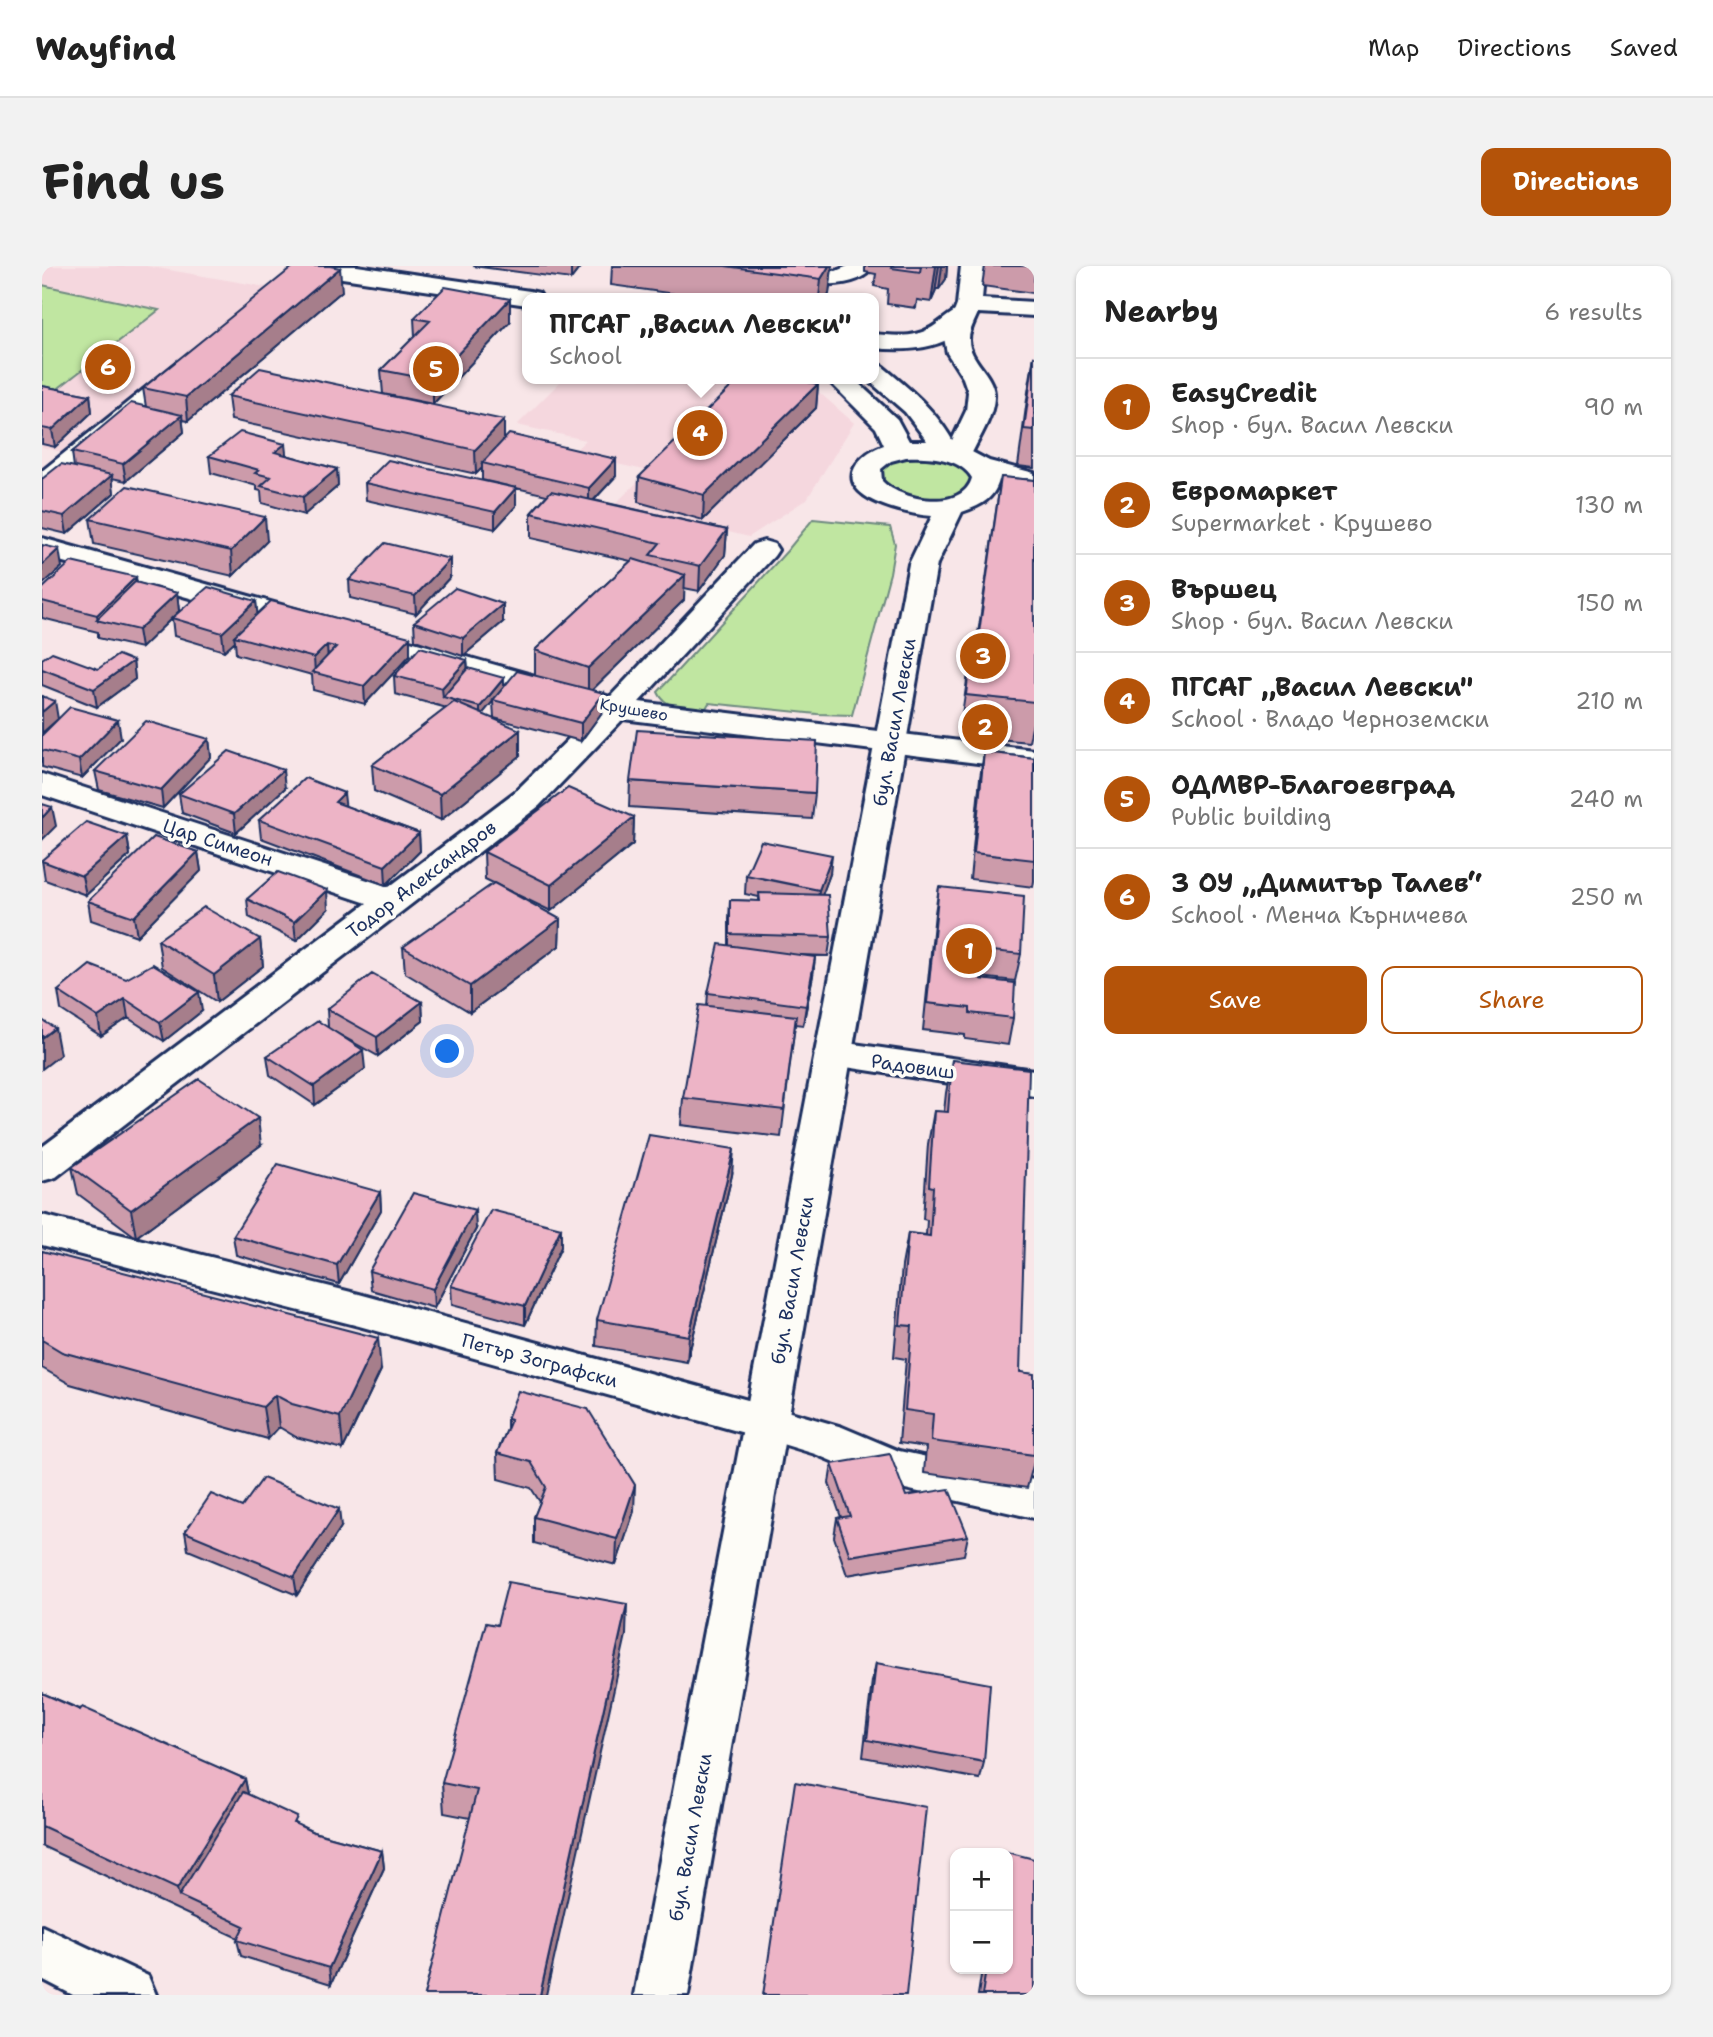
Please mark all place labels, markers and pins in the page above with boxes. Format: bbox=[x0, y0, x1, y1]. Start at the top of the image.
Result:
pin: 6 bbox=[85, 341, 131, 393]
pin: 5 bbox=[413, 343, 459, 395]
pin: 4 bbox=[677, 407, 723, 459]
pin: 3 bbox=[960, 630, 1006, 682]
pin: 2 bbox=[962, 701, 1008, 753]
pin: 1 bbox=[946, 925, 992, 977]

